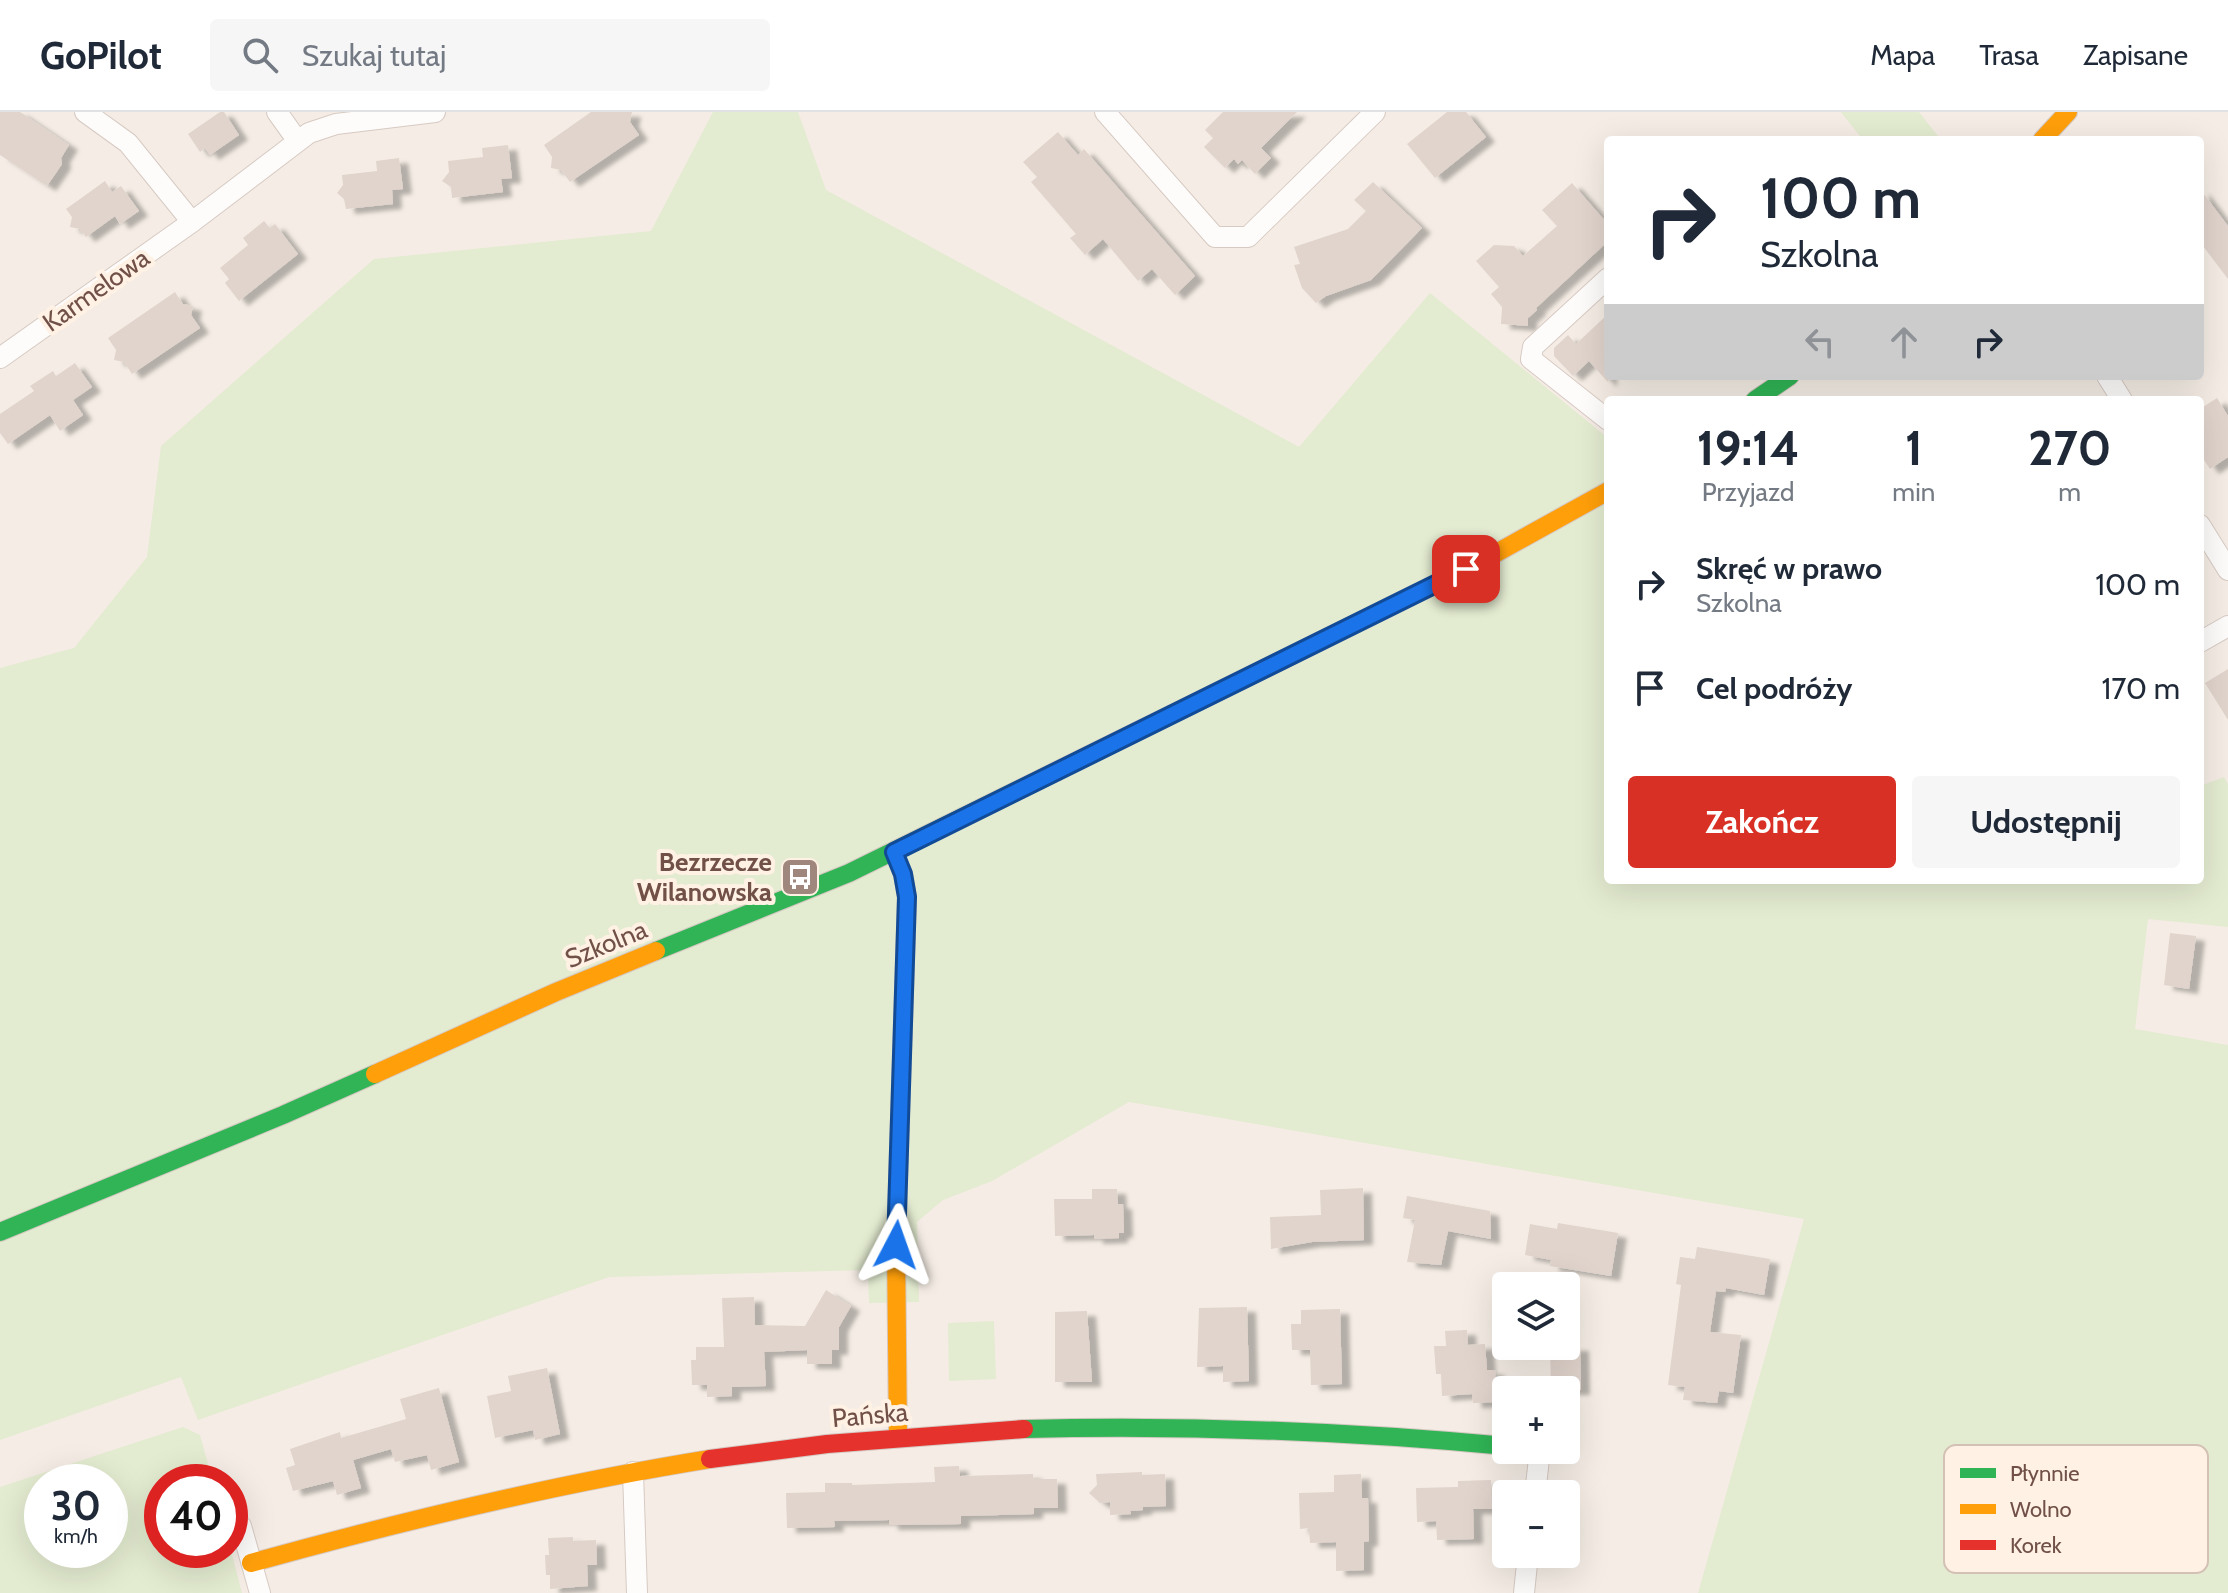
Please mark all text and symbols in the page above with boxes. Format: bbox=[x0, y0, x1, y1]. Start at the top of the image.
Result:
search box bbox=[210, 19, 770, 91]
text: GoPilot bbox=[40, 32, 162, 79]
icon: search bbox=[238, 33, 282, 77]
text: Szukaj tutaj bbox=[302, 37, 446, 74]
text: Mapa bbox=[1870, 38, 1935, 72]
text: Trasa bbox=[1979, 38, 2039, 72]
text: Zapisane bbox=[2083, 38, 2188, 72]
text: 100 m bbox=[1760, 164, 1921, 232]
icon: right bbox=[1628, 168, 1732, 272]
text: Szkolna bbox=[1760, 232, 1879, 276]
street label: Karmelowa bbox=[36, 241, 156, 338]
icon: left bbox=[1798, 320, 1842, 364]
icon: ahead bbox=[1882, 320, 1926, 364]
icon: right bbox=[1966, 320, 2010, 364]
text: 19:14 bbox=[1697, 419, 1800, 477]
text: 1 bbox=[1905, 419, 1923, 477]
text: 270 bbox=[2028, 419, 2111, 477]
text: Przyjazd bbox=[1702, 476, 1794, 508]
text: min bbox=[1892, 476, 1935, 508]
text: m bbox=[2058, 476, 2081, 508]
pin bbox=[1432, 535, 1500, 603]
icon: arrive bbox=[1444, 547, 1488, 591]
text: Skręć w prawo bbox=[1696, 550, 1882, 587]
icon: right bbox=[1628, 562, 1672, 606]
text: 100 m bbox=[2095, 566, 2180, 603]
text: Szkolna bbox=[1696, 587, 1782, 619]
icon: arrive bbox=[1628, 666, 1672, 710]
text: Cel podróży bbox=[1696, 670, 1852, 707]
text: 170 m bbox=[2101, 670, 2180, 707]
button: Zakończ bbox=[1628, 776, 1896, 868]
button: Udostępnij bbox=[1912, 776, 2180, 868]
place label: Bezrzecze Wilanowska bbox=[637, 846, 772, 908]
bus stop icon: Bezrzecze Wilanowska bbox=[779, 856, 821, 898]
street label: Szkolna bbox=[560, 913, 652, 975]
position arrow bbox=[854, 1203, 938, 1287]
map controls bbox=[1492, 1272, 1580, 1568]
button: layers bbox=[1492, 1272, 1580, 1360]
button: + bbox=[1492, 1376, 1580, 1464]
street label: Pańska bbox=[831, 1396, 910, 1434]
legend bbox=[1944, 1445, 2208, 1573]
text: Płynnie bbox=[2010, 1460, 2079, 1487]
speed limit sign: 40 bbox=[144, 1464, 248, 1568]
button: − bbox=[1492, 1480, 1580, 1568]
text: 30 bbox=[51, 1481, 101, 1530]
text: Wolno bbox=[2010, 1496, 2072, 1523]
text: km/h bbox=[54, 1524, 98, 1548]
text: Korek bbox=[2010, 1532, 2062, 1559]

